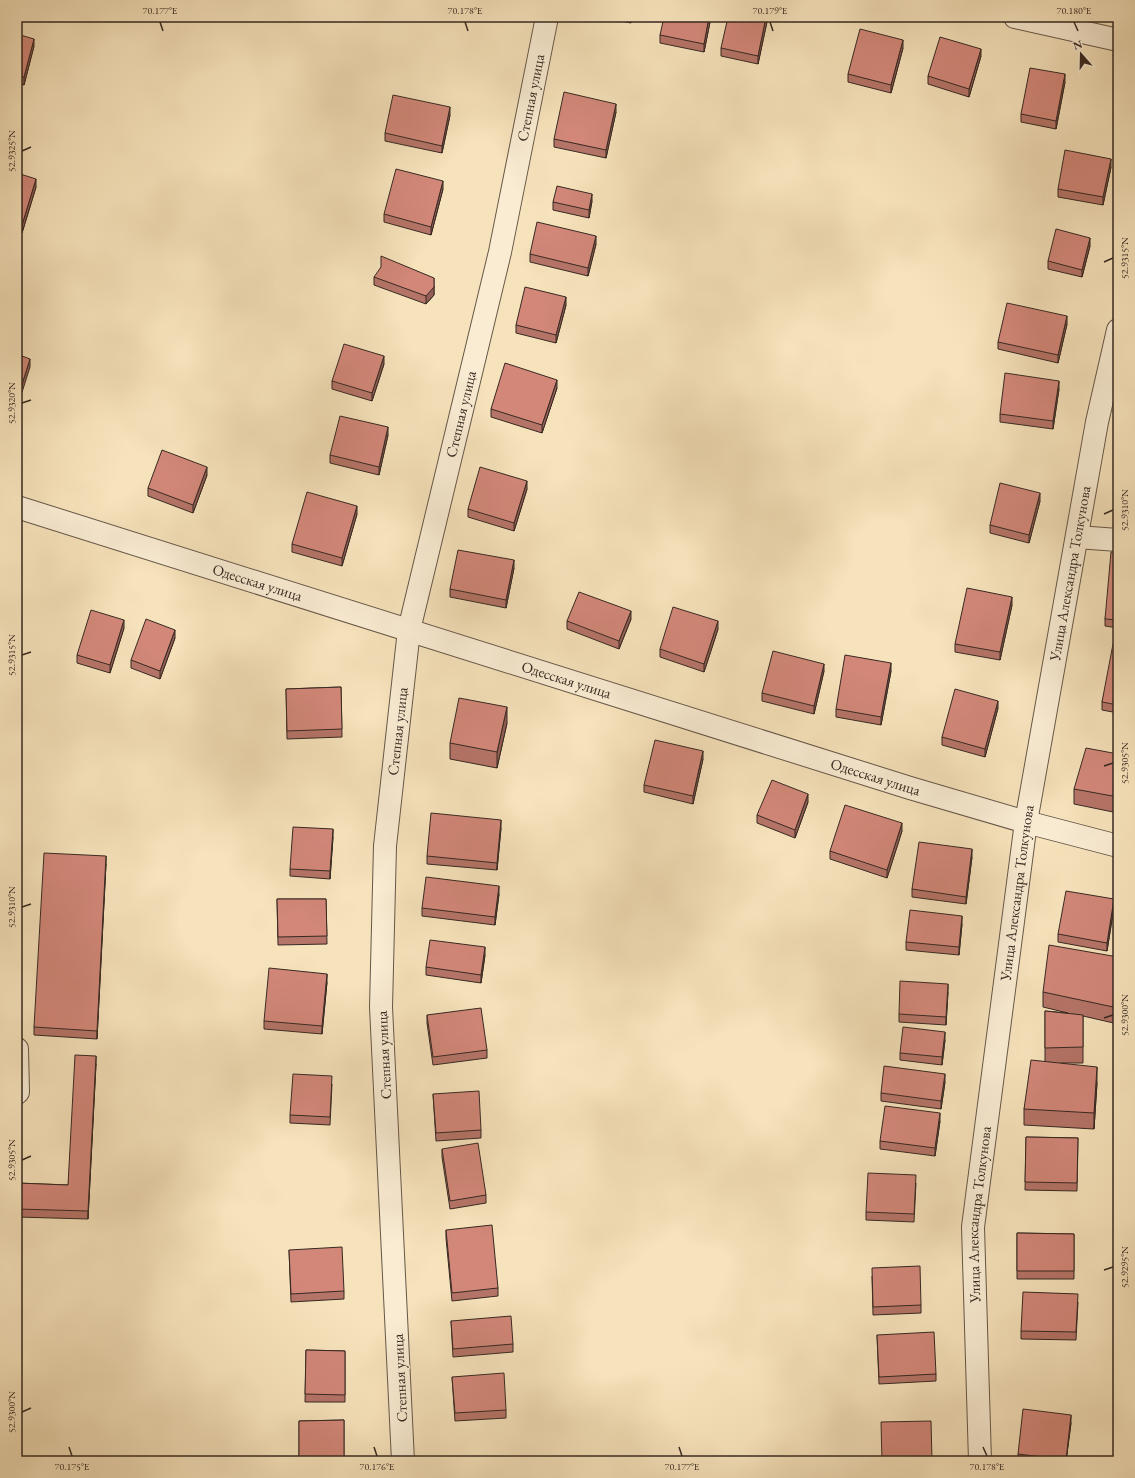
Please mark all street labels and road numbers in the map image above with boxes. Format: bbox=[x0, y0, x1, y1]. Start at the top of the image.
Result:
street label: Степная улица bbox=[512, 52, 548, 143]
street label: Степная улица bbox=[441, 369, 480, 459]
street label: Улица Александра Толкунова bbox=[1045, 484, 1094, 663]
street label: Одесская улица bbox=[210, 559, 305, 605]
street label: Одесская улица bbox=[519, 656, 614, 702]
street label: Степная улица bbox=[383, 686, 412, 776]
street label: Одесская улица bbox=[828, 754, 923, 800]
street label: Улица Александра Толкунова bbox=[995, 803, 1038, 983]
street label: Степная улица bbox=[372, 1010, 395, 1100]
street label: Улица Александра Толкунова bbox=[963, 1125, 995, 1304]
street label: Степная улица bbox=[388, 1333, 411, 1423]

